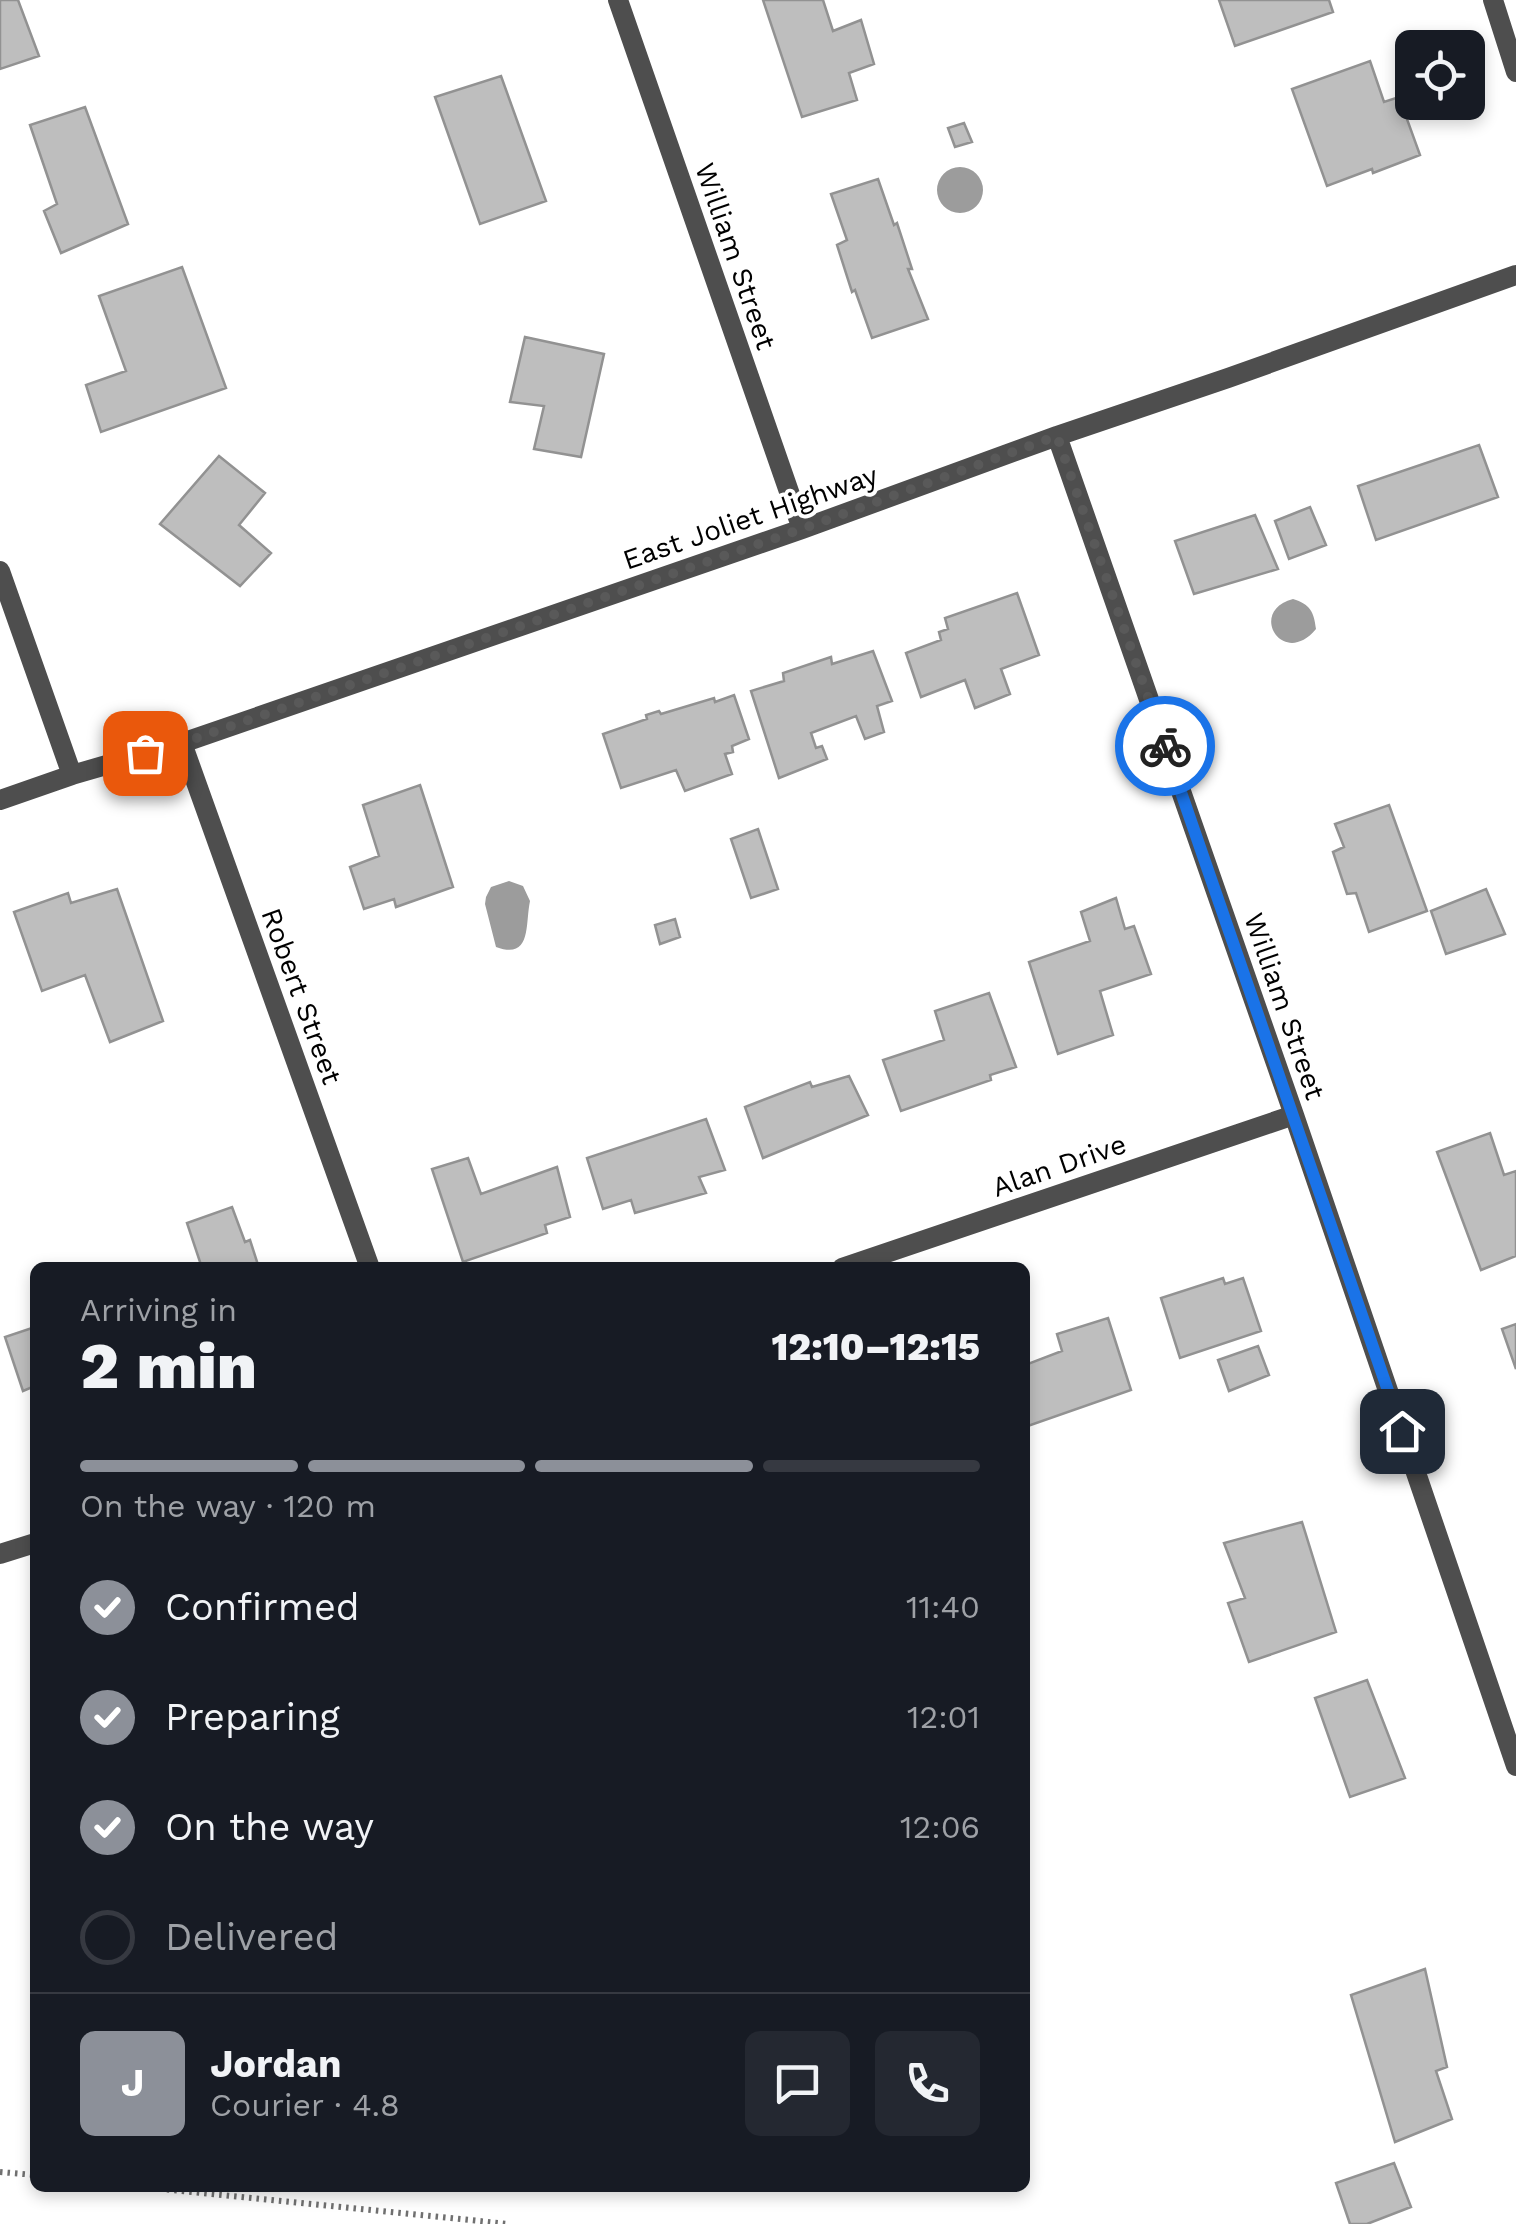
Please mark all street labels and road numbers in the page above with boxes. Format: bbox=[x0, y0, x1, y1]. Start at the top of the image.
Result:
street label: William Street bbox=[688, 158, 783, 354]
street label: East Joliet Highway bbox=[619, 458, 882, 577]
street label: Robert Street bbox=[254, 904, 349, 1089]
street label: William Street bbox=[1237, 908, 1332, 1104]
street label: Alan Drive bbox=[988, 1127, 1130, 1204]

